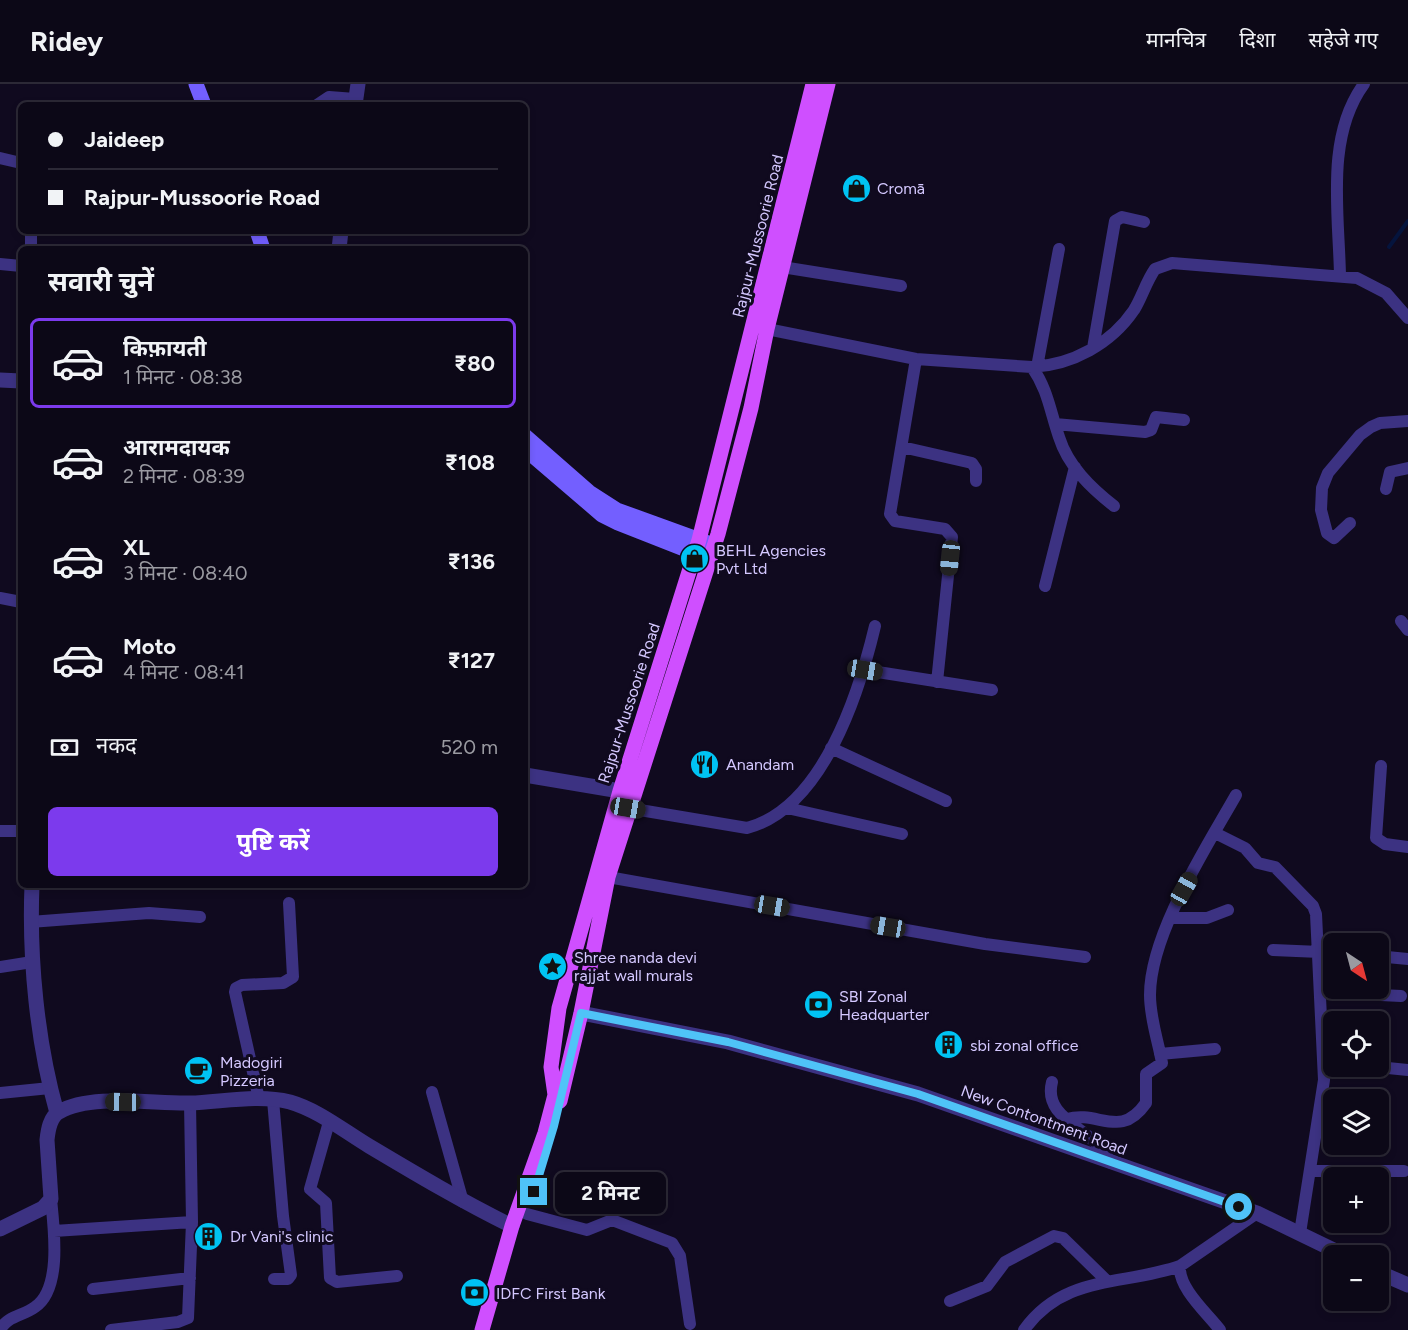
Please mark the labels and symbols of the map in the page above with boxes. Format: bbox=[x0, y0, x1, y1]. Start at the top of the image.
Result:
street label: Rajpur-Mussoorie Road bbox=[729, 152, 787, 320]
shop icon: Cromā bbox=[840, 172, 872, 204]
place label: Cromā bbox=[877, 179, 925, 198]
car bbox=[939, 539, 961, 577]
place label: BEHL Agencies Pvt Ltd bbox=[716, 541, 826, 578]
shop icon: BEHL Agencies Pvt Ltd bbox=[679, 543, 711, 575]
street label: Rajpur-Mussoorie Road bbox=[594, 620, 664, 786]
car bbox=[846, 658, 884, 682]
restaurant icon: Anandam bbox=[689, 748, 721, 780]
place label: Anandam bbox=[726, 755, 794, 774]
car bbox=[609, 796, 647, 820]
car bbox=[1167, 869, 1201, 909]
car bbox=[753, 894, 791, 918]
car bbox=[869, 915, 907, 939]
north arrow bbox=[1323, 933, 1389, 999]
place label: Shree nanda devi rajjat wall murals bbox=[574, 948, 697, 985]
place icon: Shree nanda devi rajjat wall murals bbox=[537, 950, 569, 982]
place label: SBI Zonal Headquarter bbox=[839, 987, 930, 1024]
bank icon: SBI Zonal Headquarter bbox=[802, 989, 834, 1021]
building icon: sbi zonal office bbox=[933, 1029, 965, 1061]
place label: sbi zonal office bbox=[970, 1036, 1079, 1055]
place label: Madogiri Pizzeria bbox=[220, 1053, 283, 1090]
cafe icon: Madogiri Pizzeria bbox=[183, 1055, 215, 1087]
street label: New Contontment Road bbox=[958, 1081, 1130, 1159]
car bbox=[105, 1093, 141, 1111]
callout: 2 मिनट bbox=[555, 1171, 666, 1213]
route end bbox=[520, 1178, 547, 1205]
route start bbox=[1225, 1193, 1252, 1220]
building icon: Dr Vani's clinic bbox=[193, 1220, 225, 1252]
place label: Dr Vani's clinic bbox=[230, 1227, 334, 1246]
bank icon: IDFC First Bank bbox=[459, 1277, 491, 1309]
place label: IDFC First Bank bbox=[496, 1284, 606, 1303]

